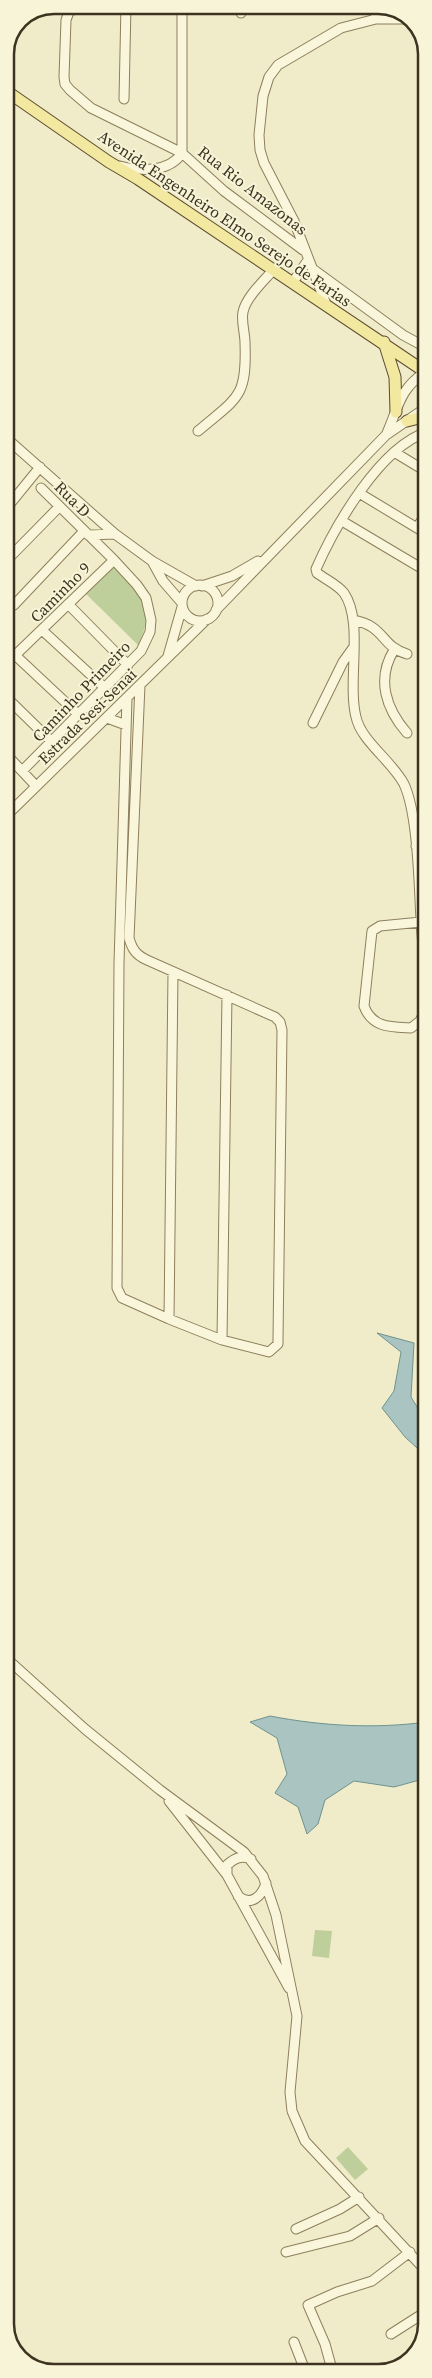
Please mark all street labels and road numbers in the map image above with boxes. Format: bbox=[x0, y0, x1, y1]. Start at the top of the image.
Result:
street label: Avenida Engenheiro Elmo Serejo de Farias bbox=[94, 125, 356, 311]
street label: Rua Rio Amazonas bbox=[194, 140, 312, 240]
street label: Rua D bbox=[50, 476, 96, 522]
street label: Caminho 9 bbox=[25, 557, 95, 627]
street label: Caminho Primeiro bbox=[27, 635, 135, 746]
street label: Estrada Sesi-Senai bbox=[33, 663, 141, 769]

